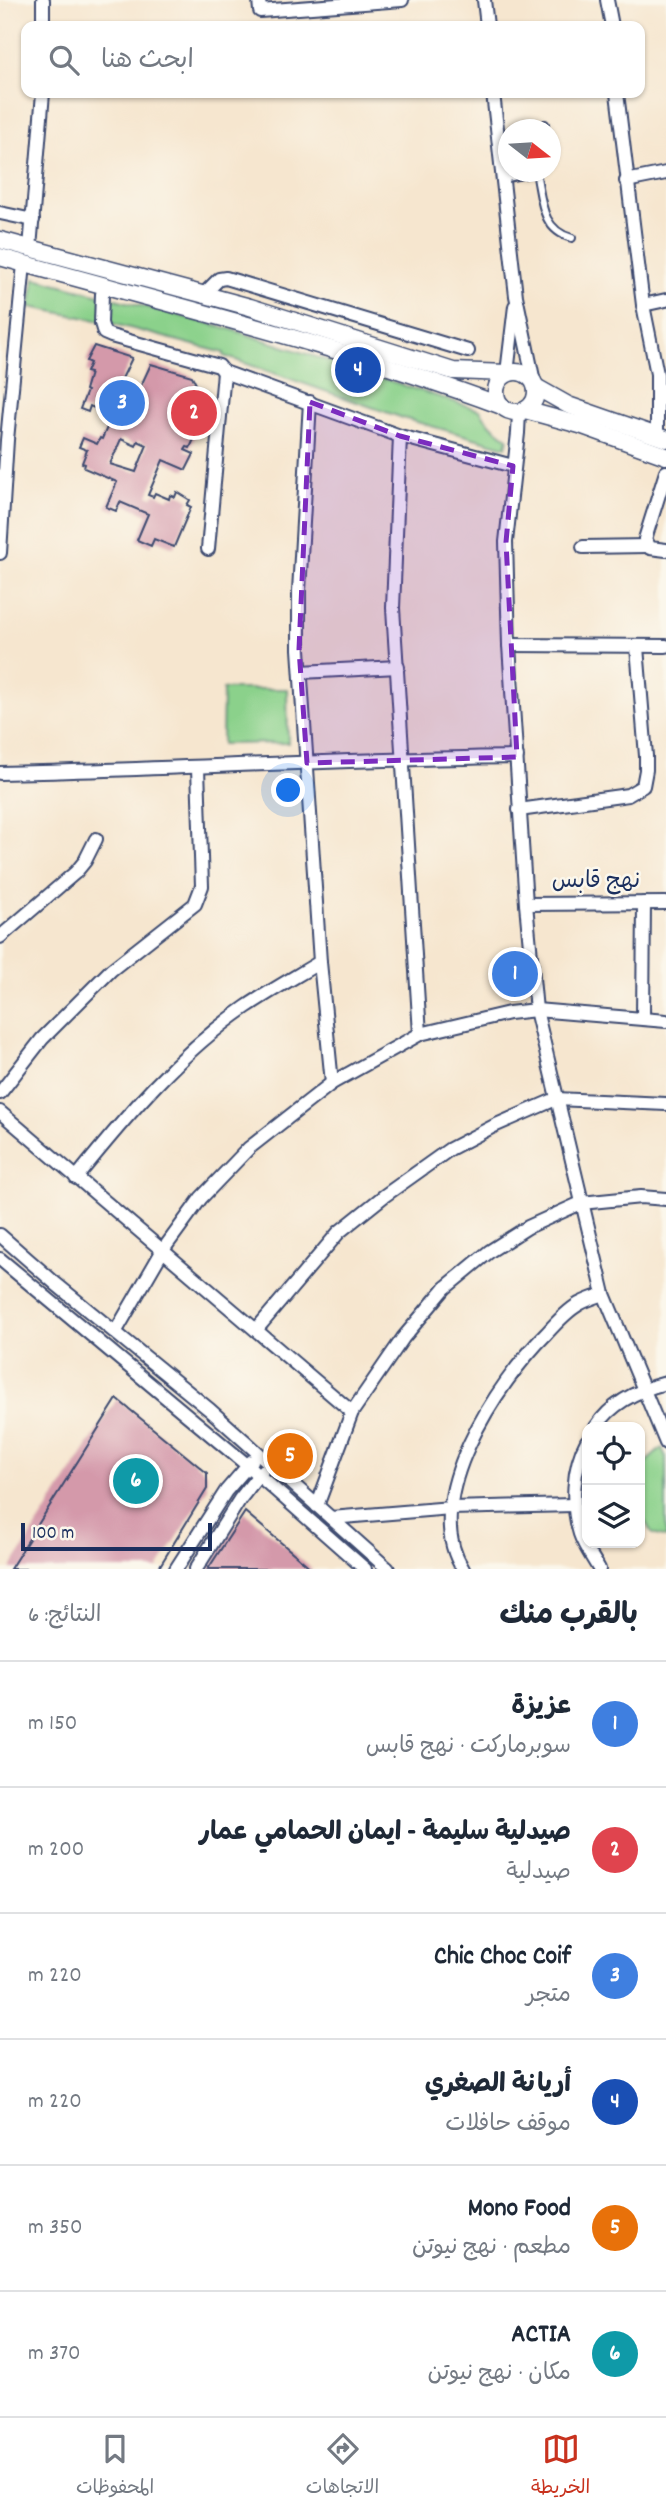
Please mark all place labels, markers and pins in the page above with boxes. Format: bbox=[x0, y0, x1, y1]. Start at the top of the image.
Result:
pin: 4 bbox=[335, 344, 381, 396]
pin: 3 bbox=[99, 377, 145, 429]
pin: 2 bbox=[171, 387, 217, 439]
pin: 1 bbox=[492, 948, 538, 1000]
pin: 5 bbox=[267, 1430, 313, 1482]
pin: 6 bbox=[113, 1455, 159, 1507]

